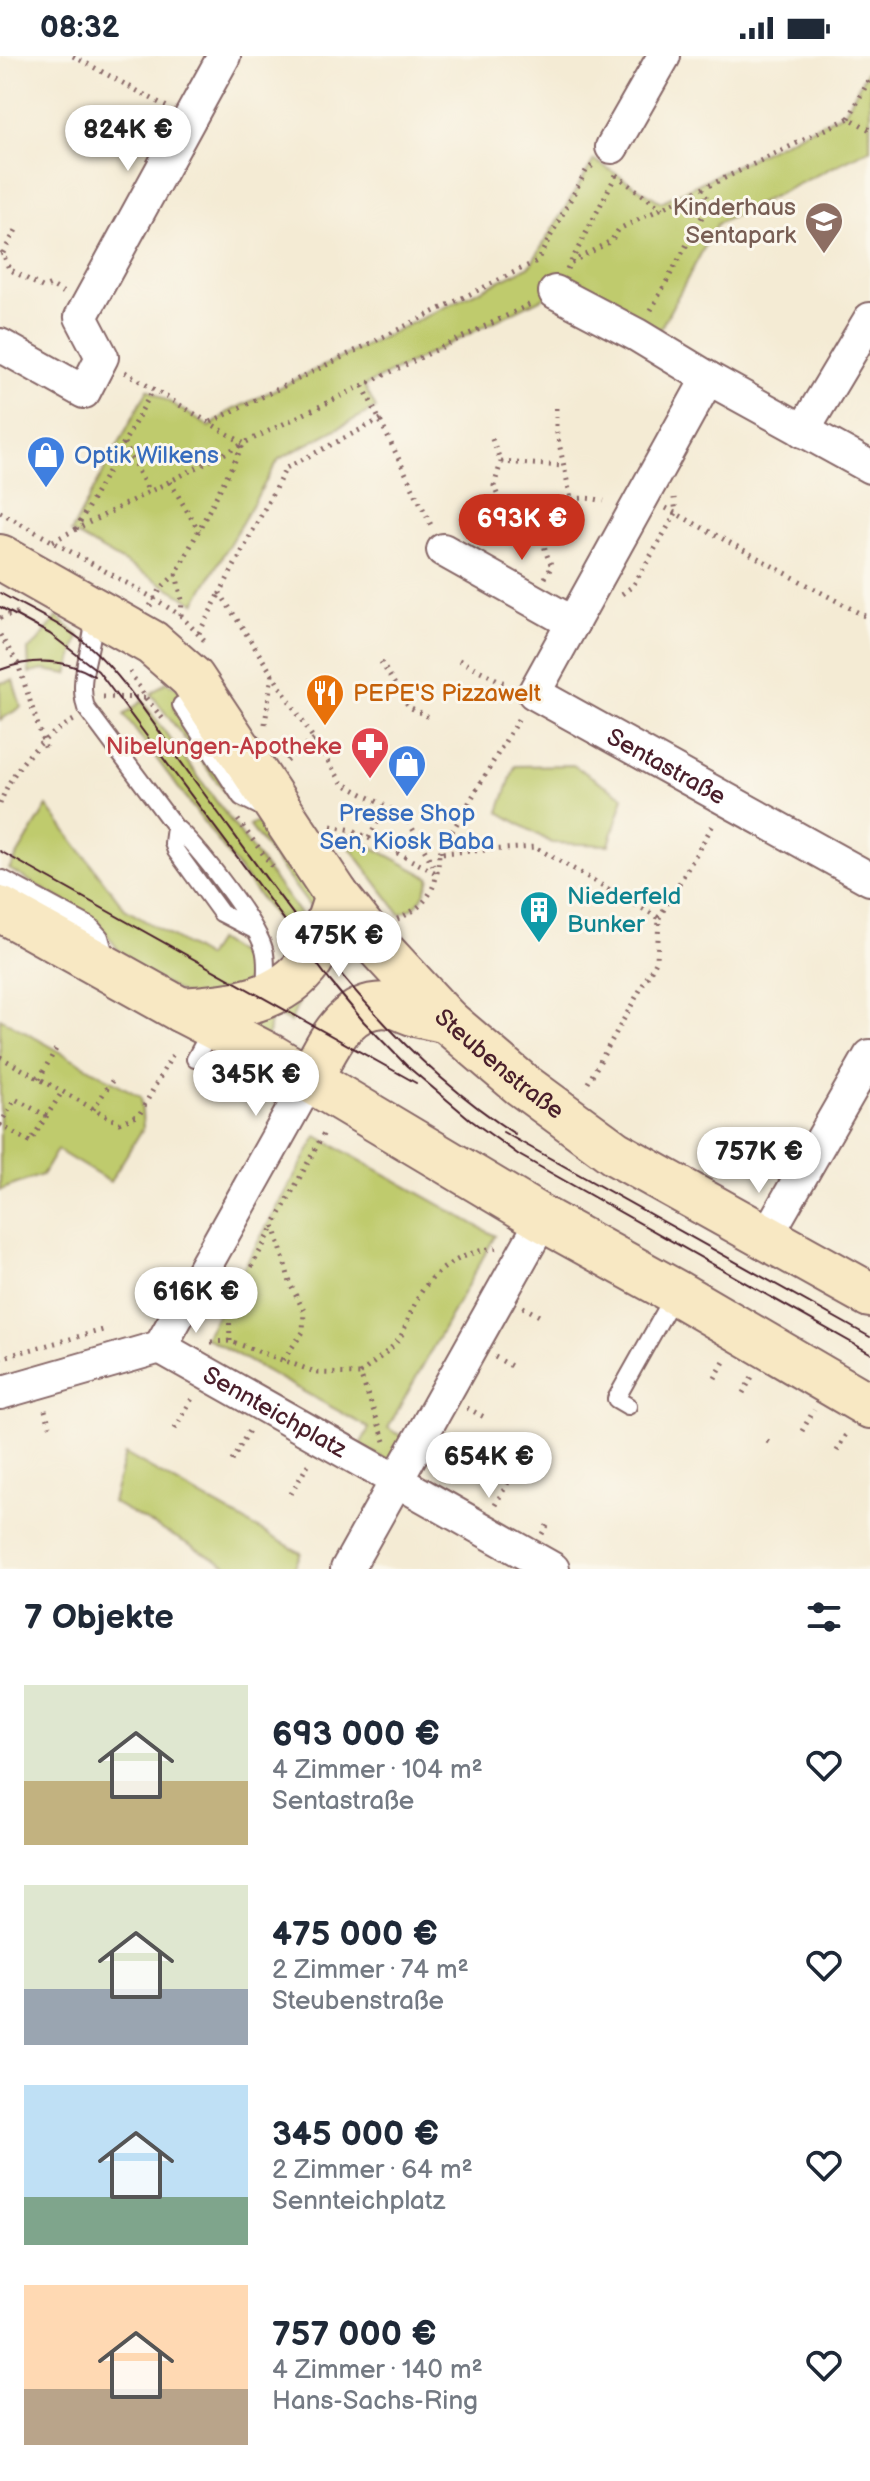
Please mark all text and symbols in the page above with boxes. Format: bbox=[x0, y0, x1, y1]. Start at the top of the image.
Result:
text: 08:32 bbox=[40, 10, 119, 46]
pin: 824K € bbox=[63, 105, 193, 173]
text: 824K € bbox=[83, 115, 173, 146]
place label: Kinderhaus Sentapark bbox=[673, 193, 796, 250]
school or university icon: Kinderhaus Sentapark bbox=[803, 200, 845, 255]
shop icon: Optik Wilkens bbox=[25, 434, 67, 489]
place label: Optik Wilkens bbox=[74, 441, 219, 470]
pin: 693K € bbox=[457, 494, 587, 562]
text: 693K € bbox=[477, 504, 567, 535]
restaurant icon: PEPE'S Pizzawelt bbox=[304, 672, 346, 727]
place label: PEPE'S Pizzawelt bbox=[353, 679, 542, 708]
street label: Sentastraße bbox=[602, 722, 731, 811]
pharmacy icon: Nibelungen-Apotheke bbox=[349, 725, 391, 780]
place label: Nibelungen-Apotheke bbox=[106, 732, 342, 761]
shop icon: Presse Shop Sen, Kiosk Baba bbox=[386, 743, 428, 798]
place label: Presse Shop Sen, Kiosk Baba bbox=[319, 799, 495, 856]
place label: Niederfeld Bunker bbox=[567, 882, 681, 939]
building icon: Niederfeld Bunker bbox=[518, 889, 560, 944]
pin: 475K € bbox=[274, 911, 404, 979]
text: 475K € bbox=[295, 921, 383, 952]
street label: Steubenstraße bbox=[428, 1003, 570, 1126]
pin: 345K € bbox=[191, 1050, 321, 1118]
text: 345K € bbox=[211, 1060, 301, 1091]
pin: 757K € bbox=[694, 1127, 824, 1195]
text: 757K € bbox=[715, 1137, 803, 1168]
pin: 616K € bbox=[131, 1267, 261, 1335]
text: 616K € bbox=[153, 1277, 239, 1308]
street label: Sennteichplatz bbox=[198, 1360, 352, 1465]
pin: 654K € bbox=[424, 1432, 554, 1500]
text: 654K € bbox=[444, 1442, 534, 1473]
icon: filters bbox=[802, 1595, 846, 1639]
text: 7 Objekte bbox=[24, 1597, 174, 1638]
text: 693 000 € bbox=[272, 1714, 440, 1755]
icon: home bbox=[88, 1717, 184, 1813]
icon: heart bbox=[802, 1743, 846, 1787]
text: 4 Zimmer · 104 m² bbox=[272, 1755, 483, 1786]
text: Sentastraße bbox=[272, 1786, 414, 1817]
text: 475 000 € bbox=[272, 1914, 438, 1955]
icon: home bbox=[88, 1917, 184, 2013]
icon: heart bbox=[802, 1943, 846, 1987]
text: 2 Zimmer · 74 m² bbox=[272, 1955, 469, 1986]
text: Steubenstraße bbox=[272, 1986, 444, 2017]
text: 345 000 € bbox=[272, 2114, 439, 2155]
icon: home bbox=[88, 2117, 184, 2213]
icon: heart bbox=[802, 2143, 846, 2187]
text: 2 Zimmer · 64 m² bbox=[272, 2155, 473, 2186]
text: Sennteichplatz bbox=[272, 2186, 445, 2217]
text: 757 000 € bbox=[272, 2314, 437, 2355]
icon: home bbox=[88, 2317, 184, 2413]
icon: heart bbox=[802, 2343, 846, 2387]
text: 4 Zimmer · 140 m² bbox=[272, 2355, 483, 2386]
text: Hans-Sachs-Ring bbox=[272, 2386, 478, 2417]

